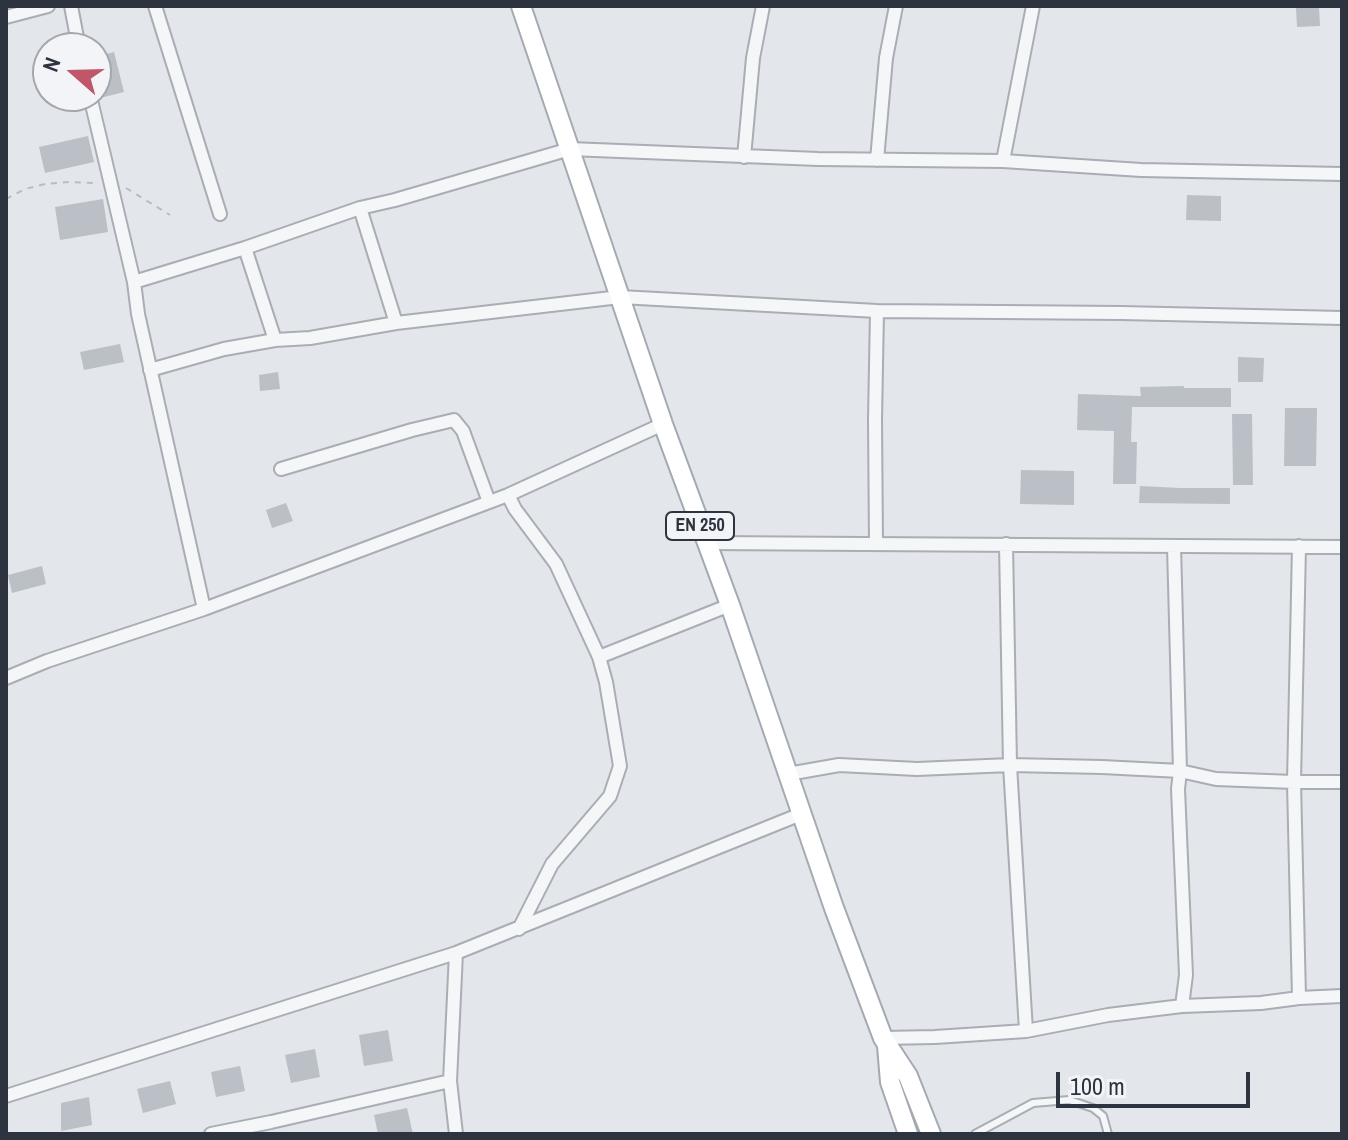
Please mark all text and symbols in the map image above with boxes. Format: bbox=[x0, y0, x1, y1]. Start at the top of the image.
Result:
north arrow bbox=[32, 32, 112, 112]
text: N bbox=[35, 53, 68, 76]
road number: EN 250 bbox=[666, 512, 734, 540]
scale bar bbox=[1060, 1056, 1254, 1106]
text: 100 m bbox=[1070, 1070, 1125, 1102]

